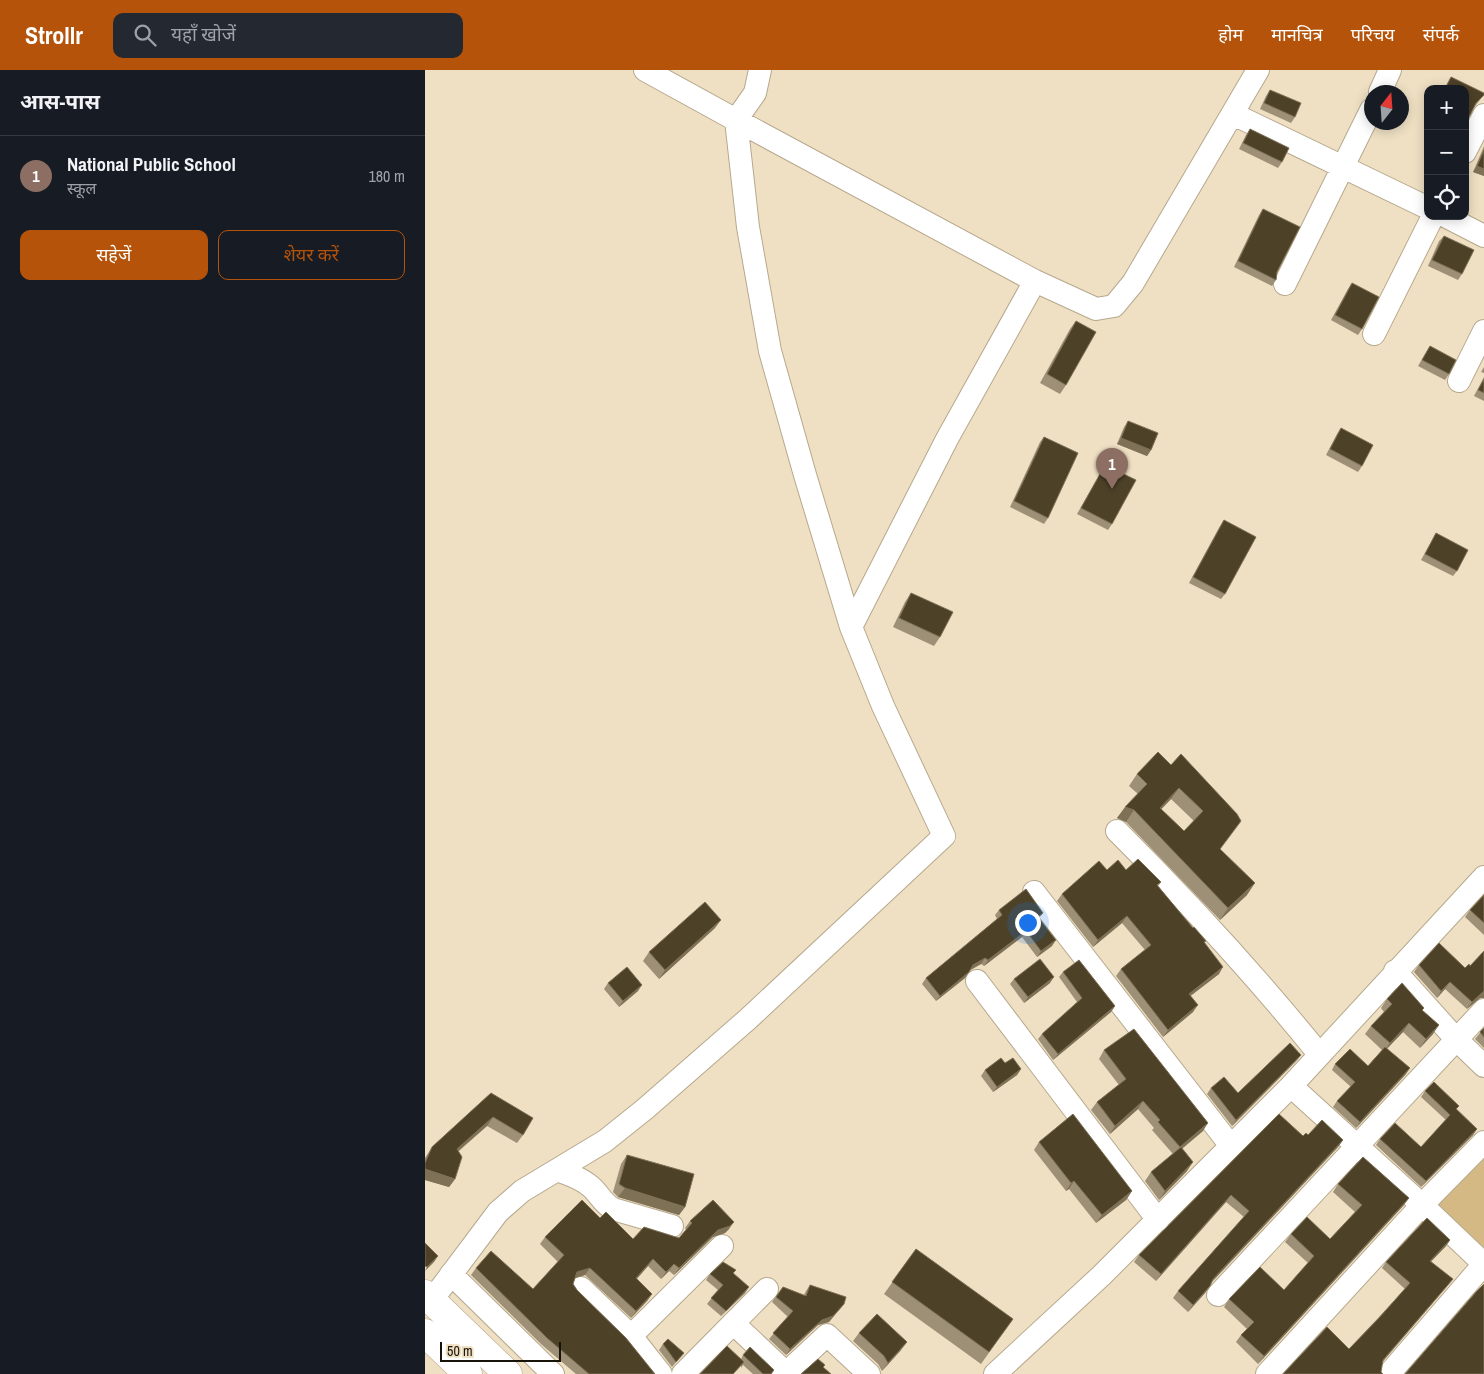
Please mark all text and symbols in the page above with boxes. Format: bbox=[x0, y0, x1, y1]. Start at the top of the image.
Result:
search box bbox=[113, 13, 463, 58]
text: Strollr bbox=[25, 19, 83, 51]
icon: search bbox=[131, 21, 159, 49]
text: यहाँ खोजें bbox=[171, 21, 236, 47]
text: होम bbox=[1218, 22, 1243, 47]
text: मानचित्र bbox=[1271, 22, 1323, 47]
text: परिचय bbox=[1351, 22, 1395, 47]
text: संपर्क bbox=[1423, 22, 1459, 47]
north arrow bbox=[1364, 85, 1409, 130]
map controls bbox=[1424, 85, 1469, 220]
button: + bbox=[1424, 85, 1469, 130]
text: आस-पास bbox=[20, 87, 100, 116]
button: − bbox=[1424, 130, 1469, 175]
text: National Public School bbox=[67, 151, 236, 177]
text: 1 bbox=[32, 165, 40, 187]
text: 180 m bbox=[369, 165, 405, 187]
button: locate bbox=[1424, 175, 1469, 220]
text: स्कूल bbox=[67, 177, 96, 199]
button: सहेजें bbox=[20, 230, 208, 280]
button: शेयर करें bbox=[218, 230, 405, 280]
pin: 1 bbox=[1096, 448, 1128, 489]
your location bbox=[1015, 910, 1041, 936]
scale bar bbox=[440, 1339, 561, 1362]
text: 50 m bbox=[447, 1342, 473, 1360]

